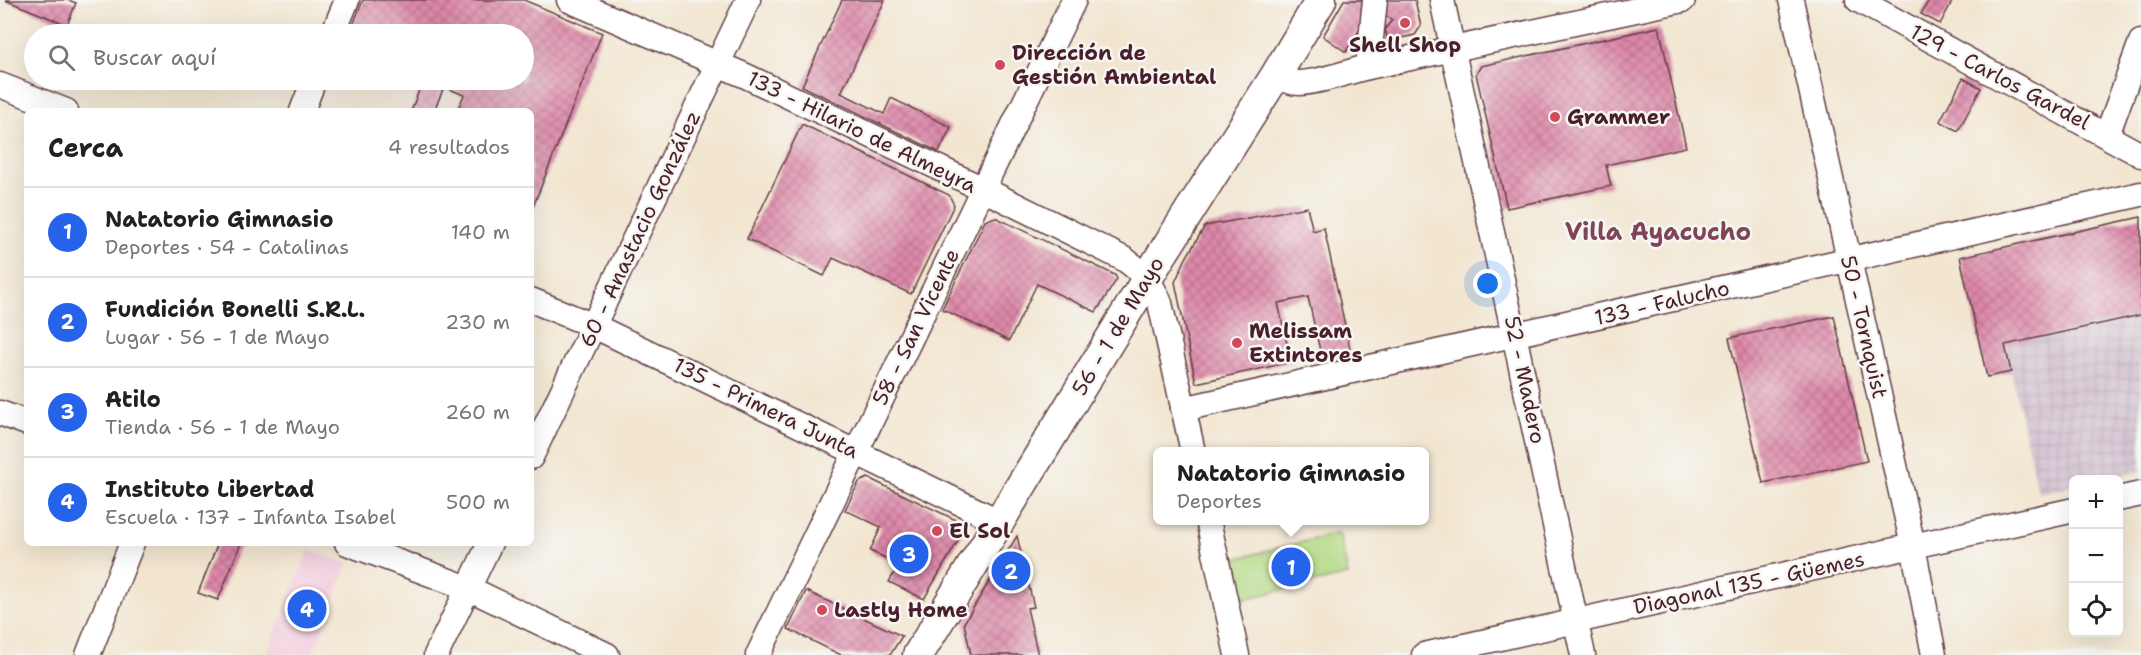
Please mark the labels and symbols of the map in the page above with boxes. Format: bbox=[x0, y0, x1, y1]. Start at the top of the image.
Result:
marker: Shell Shop bbox=[1398, 16, 1412, 30]
street label: 129 - Carlos Gardel bbox=[1905, 18, 2096, 137]
place label: Shell Shop bbox=[1349, 31, 1461, 59]
place label: Dirección de Gestión Ambiental bbox=[1012, 39, 1216, 91]
marker: Dirección de Gestión Ambiental bbox=[993, 58, 1007, 72]
street label: 133 - Hilario de Almeyra bbox=[743, 64, 981, 200]
place label: Grammer bbox=[1567, 103, 1670, 131]
street label: 60 - Anastacio González bbox=[573, 106, 707, 352]
marker: Grammer bbox=[1548, 110, 1562, 124]
district label: Villa Ayacucho bbox=[1565, 216, 1751, 248]
street label: 58 - San Vicente bbox=[866, 244, 966, 410]
street label: 56 - 1 de Mayo bbox=[1066, 251, 1170, 401]
street label: 50 - Tornquist bbox=[1834, 253, 1894, 401]
your location bbox=[1473, 269, 1502, 298]
street label: 133 - Falucho bbox=[1592, 274, 1732, 332]
street label: 52 - Madero bbox=[1498, 313, 1552, 447]
place label: Melissam Extintores bbox=[1249, 317, 1362, 369]
marker: Melissam Extintores bbox=[1230, 336, 1244, 350]
street label: 135 - Primera Junta bbox=[669, 351, 863, 465]
place label: El Sol bbox=[949, 517, 1010, 545]
marker: El Sol bbox=[930, 524, 944, 538]
pin: 3 bbox=[890, 532, 928, 576]
pin: 1 bbox=[1272, 544, 1310, 590]
street label: Diagonal 135 - Güemes bbox=[1631, 545, 1867, 621]
pin: 2 bbox=[992, 548, 1030, 594]
pin: 4 bbox=[288, 586, 326, 632]
place label: Lastly Home bbox=[834, 596, 968, 624]
marker: Lastly Home bbox=[815, 603, 829, 617]

